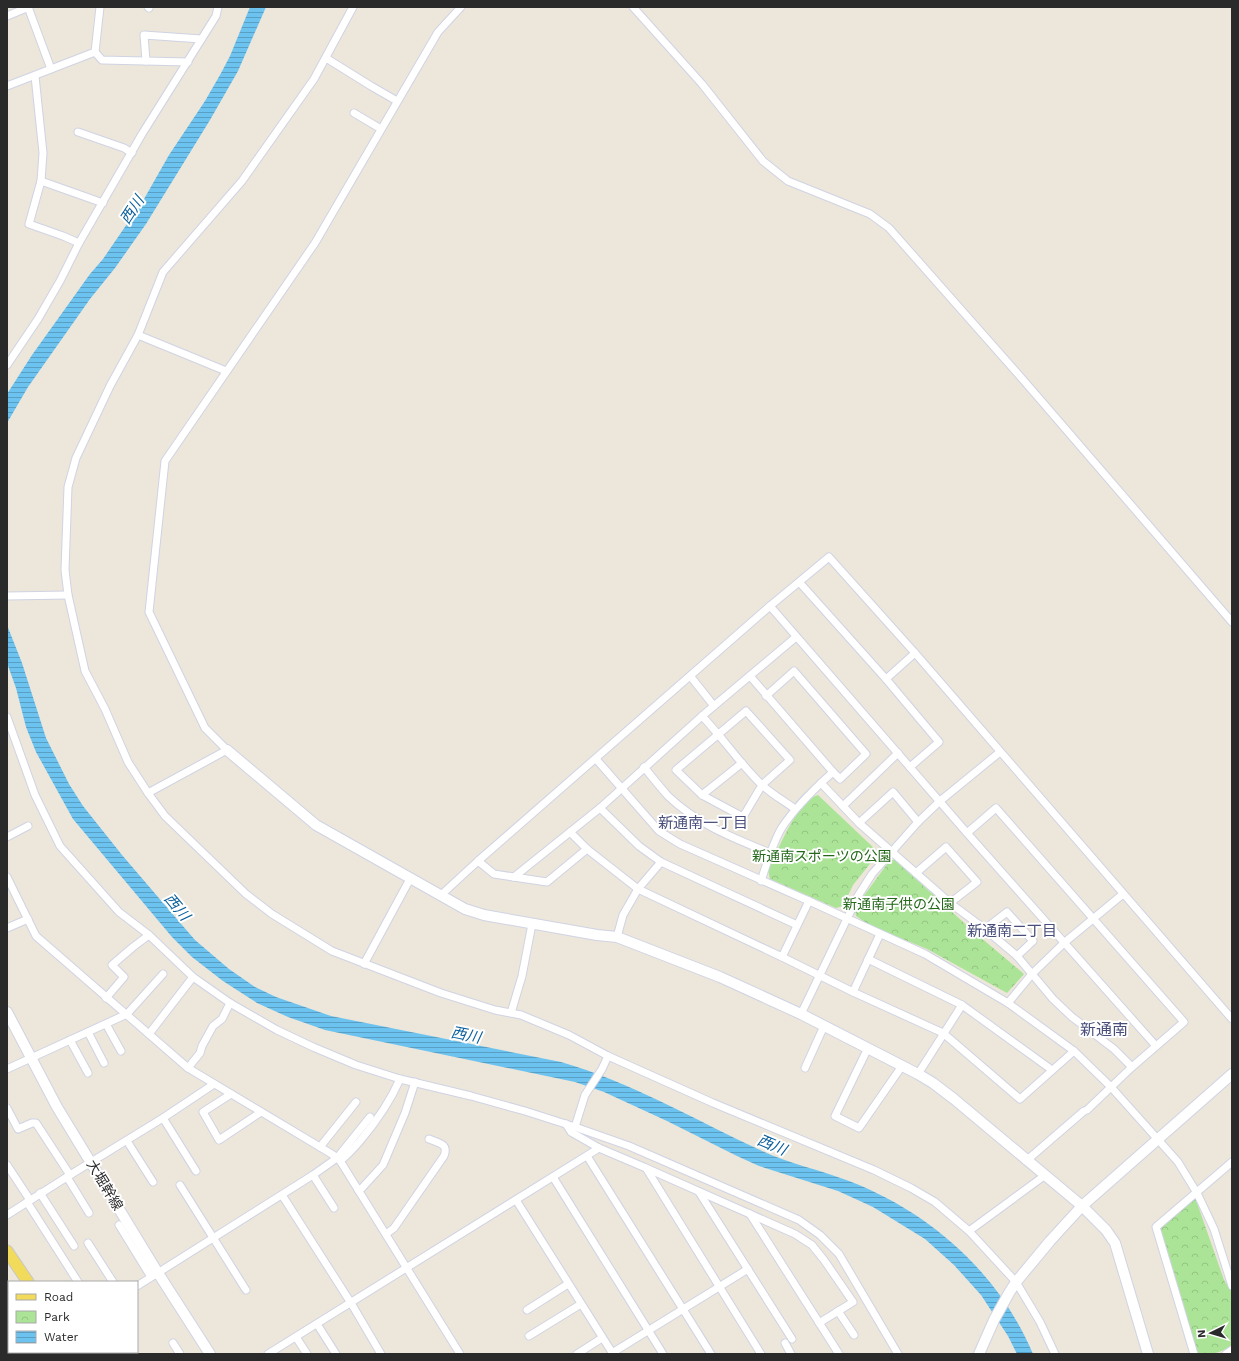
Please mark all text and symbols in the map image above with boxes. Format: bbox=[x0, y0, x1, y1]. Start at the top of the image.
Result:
water label: 西川 bbox=[116, 191, 149, 227]
district label: 新通南一丁目 bbox=[658, 814, 748, 832]
park label: 新通南スポーツの公園 bbox=[752, 848, 892, 864]
water label: 西川 bbox=[160, 890, 195, 926]
park label: 新通南子供の公園 bbox=[843, 896, 955, 912]
district label: 新通南二丁目 bbox=[967, 922, 1057, 940]
district label: 新通南 bbox=[1080, 1020, 1128, 1039]
water label: 西川 bbox=[450, 1023, 484, 1047]
water label: 西川 bbox=[755, 1131, 791, 1160]
street label: 大堀幹線 bbox=[84, 1157, 126, 1213]
legend bbox=[8, 1281, 138, 1353]
text: Road bbox=[44, 1290, 73, 1304]
text: Park bbox=[44, 1310, 70, 1324]
north arrow bbox=[1191, 1313, 1231, 1353]
text: N bbox=[1195, 1329, 1208, 1338]
text: Water bbox=[44, 1330, 79, 1344]

